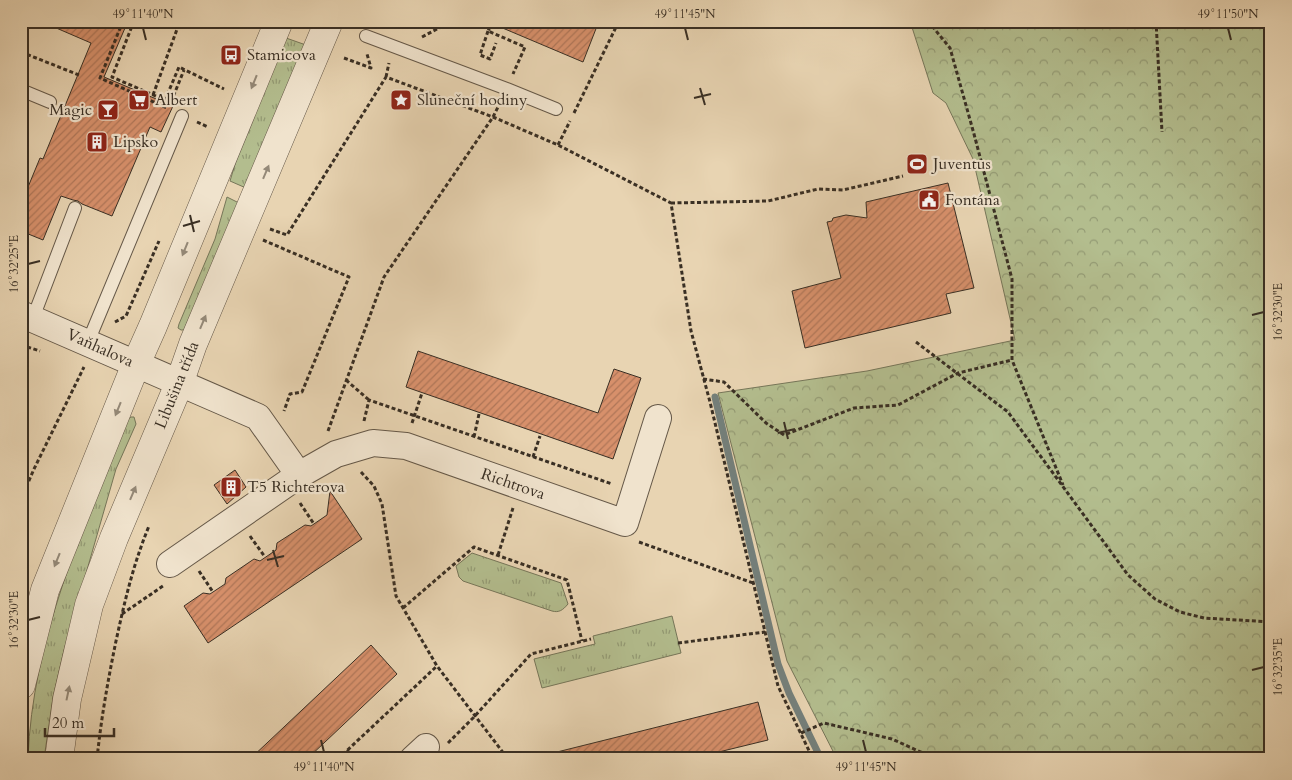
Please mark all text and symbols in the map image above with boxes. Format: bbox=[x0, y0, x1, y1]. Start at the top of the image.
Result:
text: 49°11'40"N bbox=[113, 6, 174, 22]
text: 49°11'45"N bbox=[655, 6, 716, 22]
text: 49°11'50"N bbox=[1198, 6, 1259, 22]
bus stop icon: Stamicova bbox=[219, 43, 243, 67]
place label: Stamicova bbox=[247, 44, 316, 66]
one-way arrow bbox=[249, 75, 257, 89]
supermarket icon: Albert bbox=[127, 88, 151, 112]
place icon: Sluneční hodiny bbox=[389, 88, 413, 112]
place label: Albert bbox=[155, 89, 197, 111]
place label: Sluneční hodiny bbox=[417, 89, 528, 111]
bar icon: Magic bbox=[96, 98, 120, 122]
place label: Magic bbox=[49, 99, 92, 121]
building icon: Lipsko bbox=[85, 130, 109, 154]
place label: Lipsko bbox=[113, 131, 159, 153]
sports icon: Juventus bbox=[905, 152, 929, 176]
place label: Juventus bbox=[931, 153, 991, 175]
one-way arrow bbox=[262, 165, 270, 179]
public building icon: Fontána bbox=[917, 188, 941, 212]
place label: Fontána bbox=[945, 189, 1000, 211]
text: 16°32'25"E bbox=[6, 235, 22, 293]
one-way arrow bbox=[181, 242, 189, 257]
text: 16°32'30"E bbox=[1270, 283, 1286, 341]
one-way arrow bbox=[199, 315, 207, 329]
street label: Vaňhalova bbox=[63, 323, 137, 373]
street label: Libušina třída bbox=[149, 338, 205, 432]
one-way arrow bbox=[114, 402, 122, 417]
street label: Richtrova bbox=[478, 463, 548, 505]
building icon: T5 Richterova bbox=[219, 475, 243, 499]
place label: T5 Richterova bbox=[247, 476, 345, 498]
one-way arrow bbox=[129, 486, 137, 500]
one-way arrow bbox=[53, 553, 61, 567]
text: 16°32'30"E bbox=[6, 591, 22, 649]
text: 16°32'35"E bbox=[1270, 638, 1286, 696]
one-way arrow bbox=[64, 686, 72, 701]
scale bar bbox=[45, 705, 114, 737]
text: 20 m bbox=[52, 713, 84, 733]
text: 49°11'40"N bbox=[294, 759, 355, 775]
text: 49°11'45"N bbox=[836, 759, 897, 775]

